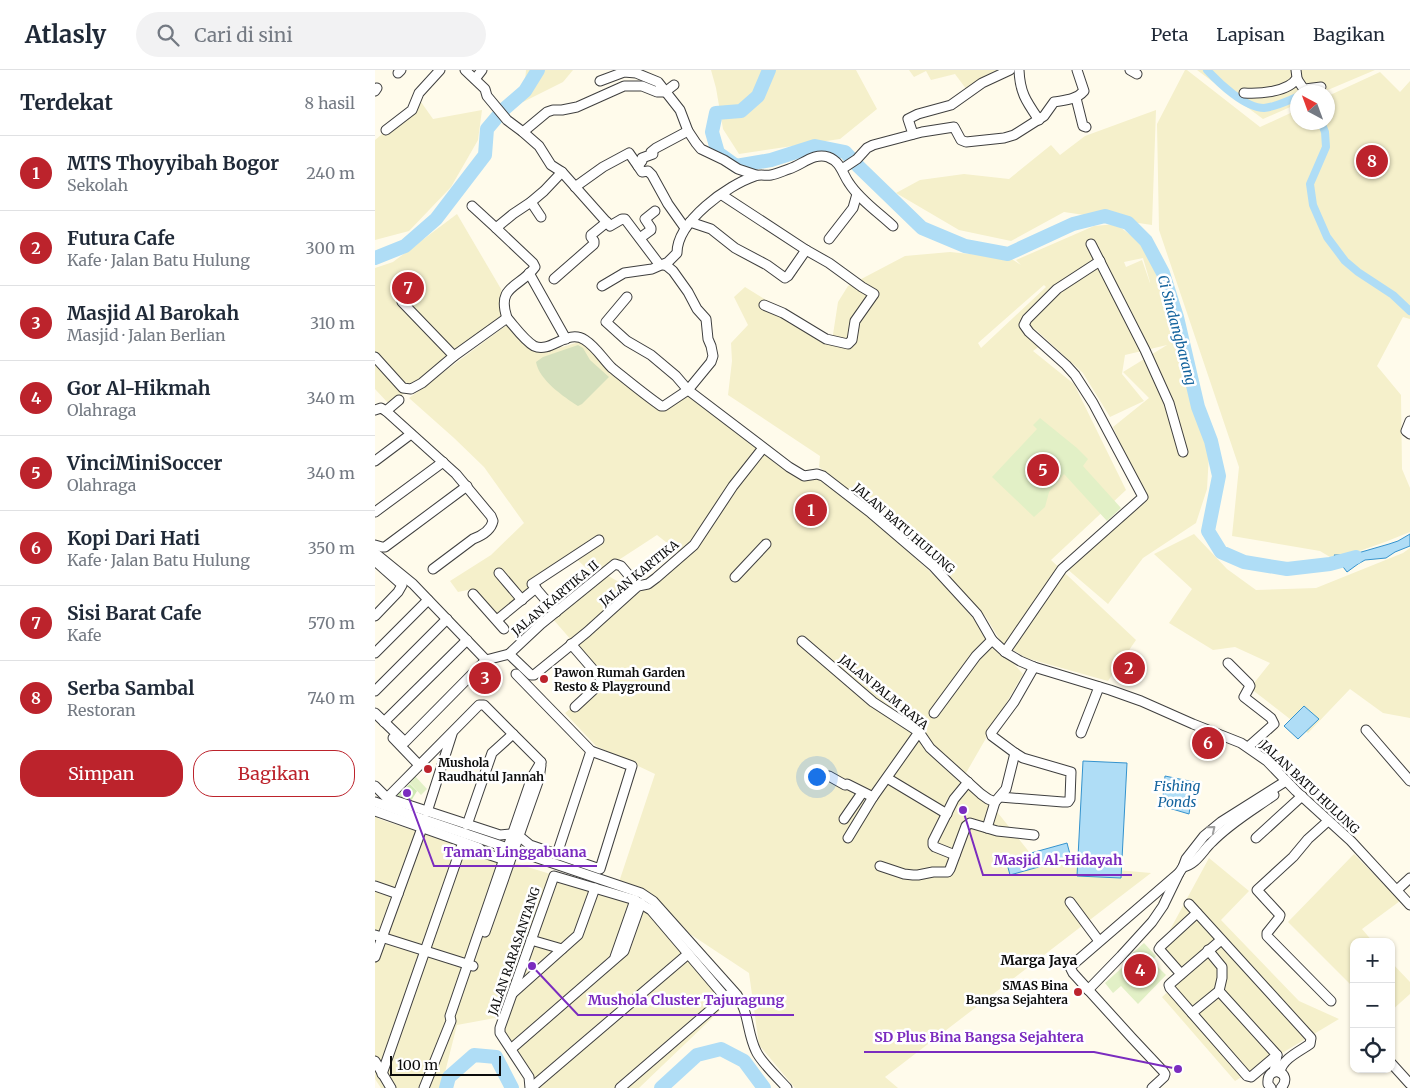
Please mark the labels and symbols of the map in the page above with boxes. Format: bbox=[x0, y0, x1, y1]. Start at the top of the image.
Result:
north arrow bbox=[1290, 85, 1335, 130]
pin: 8 bbox=[1356, 142, 1388, 180]
pin: 7 bbox=[392, 269, 424, 307]
water label: Ci Sindangbarang bbox=[1154, 273, 1200, 387]
pin: 5 bbox=[1027, 451, 1059, 489]
street label: JALAN BATU HULUNG bbox=[849, 479, 958, 576]
pin: 1 bbox=[795, 491, 827, 529]
street label: JALAN KARTIKA bbox=[596, 536, 682, 610]
street label: JALAN KARTIKA II bbox=[508, 557, 601, 639]
pin: 2 bbox=[1113, 649, 1145, 687]
street label: JALAN PALM RAYA bbox=[836, 651, 932, 733]
pin: 3 bbox=[469, 659, 501, 697]
place label: Pawon Rumah Garden Resto & Playground bbox=[554, 665, 685, 694]
marker: Pawon Rumah Garden Resto & Playground bbox=[538, 673, 550, 685]
pin: 6 bbox=[1192, 724, 1224, 762]
street label: JALAN BATU HULUNG bbox=[1257, 737, 1363, 837]
place label: Mushola Raudhatul Jannah bbox=[438, 755, 544, 784]
marker: Mushola Raudhatul Jannah bbox=[422, 763, 434, 775]
your location bbox=[804, 764, 830, 790]
water label: Fishing Ponds bbox=[1153, 777, 1200, 811]
one-way arrow bbox=[1206, 827, 1215, 835]
callout: Taman Linggabuana bbox=[434, 837, 597, 866]
text: Taman Linggabuana bbox=[443, 843, 587, 861]
callout: Masjid Al-Hidayah bbox=[983, 846, 1132, 875]
text: Masjid Al-Hidayah bbox=[994, 851, 1123, 869]
street label: JALAN RARASANTANG bbox=[485, 885, 543, 1018]
district label: Marga Jaya bbox=[1001, 951, 1078, 969]
pin: 4 bbox=[1124, 951, 1156, 989]
place label: SMAS Bina Bangsa Sejahtera bbox=[966, 978, 1068, 1007]
callout: Mushola Cluster Tajuragung bbox=[578, 986, 794, 1015]
marker: SMAS Bina Bangsa Sejahtera bbox=[1072, 986, 1084, 998]
text: Mushola Cluster Tajuragung bbox=[588, 991, 784, 1009]
callout: SD Plus Bina Bangsa Sejahtera bbox=[864, 1023, 1094, 1052]
text: SD Plus Bina Bangsa Sejahtera bbox=[874, 1028, 1084, 1046]
scale bar bbox=[390, 1053, 501, 1076]

